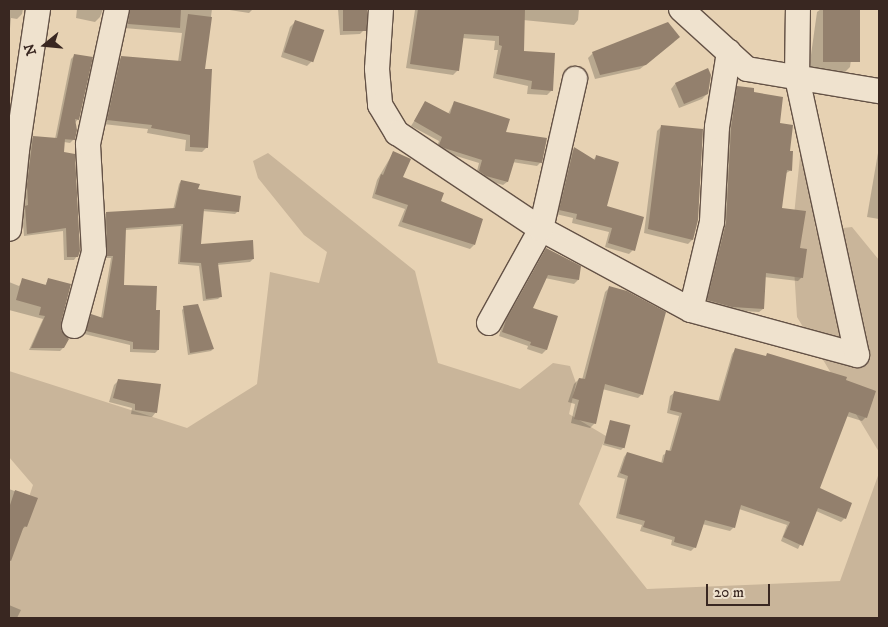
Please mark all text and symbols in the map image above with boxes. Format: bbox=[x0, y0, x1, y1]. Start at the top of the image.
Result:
north arrow bbox=[20, 20, 70, 70]
text: N bbox=[20, 41, 41, 58]
scale bar bbox=[708, 574, 772, 606]
text: 20 m bbox=[714, 583, 744, 602]

